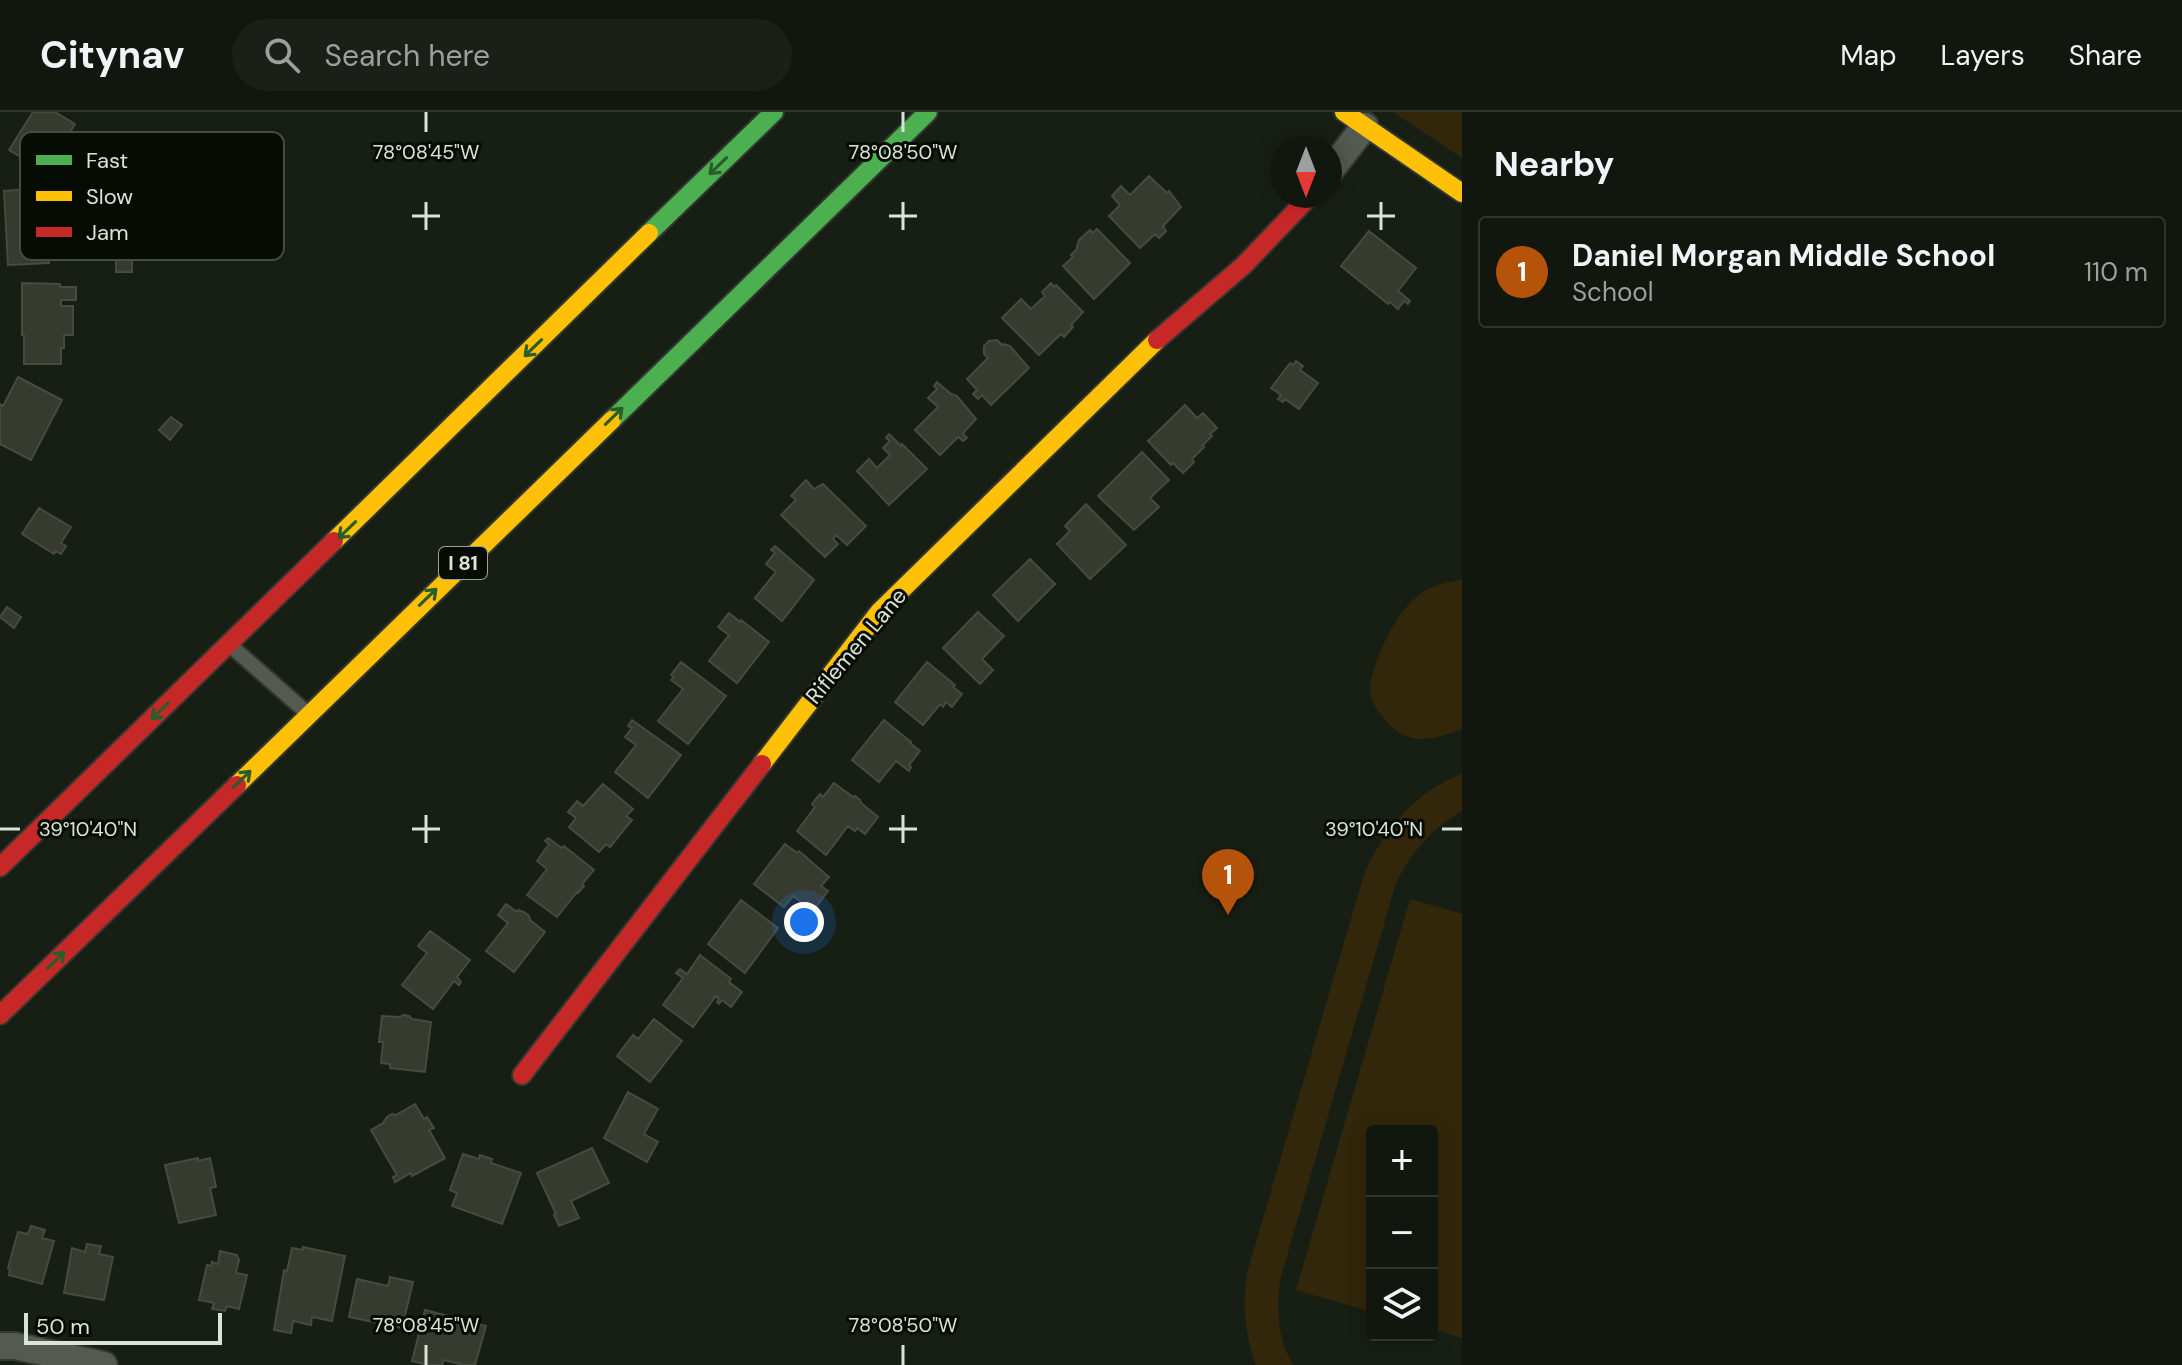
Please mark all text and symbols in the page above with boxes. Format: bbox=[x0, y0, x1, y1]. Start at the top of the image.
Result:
search box bbox=[232, 19, 792, 91]
text: Citynav bbox=[40, 30, 184, 80]
icon: search bbox=[260, 33, 304, 77]
text: Search here bbox=[324, 36, 490, 75]
text: Map bbox=[1840, 37, 1897, 74]
text: Layers bbox=[1941, 37, 2025, 74]
text: Share bbox=[2069, 37, 2142, 74]
legend bbox=[20, 132, 284, 260]
north arrow bbox=[1270, 136, 1342, 208]
text: 78°08'45"W bbox=[373, 139, 479, 165]
text: 78°08'50"W bbox=[849, 139, 957, 165]
text: Nearby bbox=[1494, 142, 1614, 187]
text: Fast bbox=[86, 146, 128, 175]
one-way arrow bbox=[708, 157, 728, 176]
text: Slow bbox=[86, 182, 133, 211]
text: Jam bbox=[86, 218, 129, 247]
text: Daniel Morgan Middle School bbox=[1572, 236, 1995, 275]
text: 1 bbox=[1517, 255, 1527, 289]
text: 110 m bbox=[2084, 255, 2148, 289]
text: School bbox=[1572, 275, 1654, 309]
one-way arrow bbox=[524, 338, 543, 357]
one-way arrow bbox=[604, 407, 623, 426]
one-way arrow bbox=[338, 520, 357, 539]
road number: I 81 bbox=[439, 547, 487, 579]
street label: Riflemen Lane bbox=[799, 582, 913, 710]
one-way arrow bbox=[418, 588, 438, 607]
one-way arrow bbox=[151, 701, 170, 720]
one-way arrow bbox=[232, 770, 251, 789]
text: 39°10'40"N bbox=[39, 816, 137, 842]
text: 39°10'40"N bbox=[1325, 816, 1423, 842]
pin: 1 bbox=[1202, 849, 1254, 915]
your location bbox=[784, 902, 824, 942]
one-way arrow bbox=[46, 951, 66, 970]
map controls bbox=[1366, 1125, 1438, 1341]
button: + bbox=[1366, 1125, 1438, 1197]
button: − bbox=[1366, 1197, 1438, 1269]
button: layers bbox=[1366, 1269, 1438, 1341]
scale bar bbox=[24, 1309, 222, 1345]
text: 50 m bbox=[36, 1312, 90, 1341]
text: 78°08'45"W bbox=[373, 1312, 479, 1338]
text: 78°08'50"W bbox=[849, 1312, 957, 1338]

